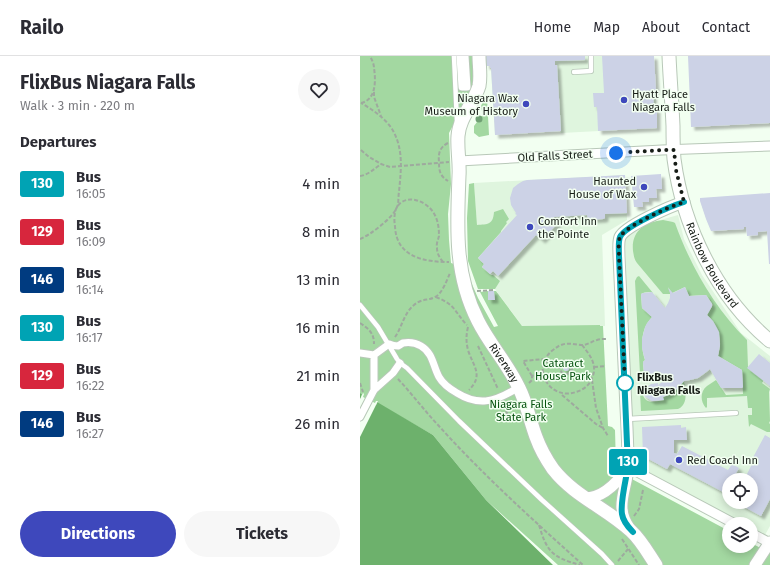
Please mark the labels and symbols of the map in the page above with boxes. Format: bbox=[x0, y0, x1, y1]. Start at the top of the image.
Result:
place label: Hyatt Place Niagara Falls bbox=[632, 88, 695, 114]
place label: Niagara Wax Museum of History bbox=[425, 92, 519, 118]
marker: Hyatt Place Niagara Falls bbox=[619, 95, 629, 105]
marker: Niagara Wax Museum of History bbox=[521, 99, 531, 109]
your location bbox=[606, 143, 626, 163]
street label: Old Falls Street bbox=[517, 148, 593, 164]
place label: Haunted House of Wax bbox=[569, 175, 637, 201]
marker: Haunted House of Wax bbox=[639, 182, 649, 192]
place label: Comfort Inn the Pointe bbox=[538, 215, 597, 241]
street label: Rainbow Boulevard bbox=[684, 220, 741, 311]
marker: Comfort Inn the Pointe bbox=[525, 222, 535, 232]
street label: Riverway bbox=[486, 341, 522, 385]
park label: Cataract House Park bbox=[535, 357, 591, 383]
place label: FlixBus Niagara Falls bbox=[637, 371, 701, 397]
marker: FlixBus Niagara Falls bbox=[616, 374, 634, 392]
park label: Niagara Falls State Park bbox=[490, 398, 552, 424]
line badge: 130 bbox=[605, 449, 651, 475]
place label: Red Coach Inn bbox=[687, 454, 758, 467]
marker: Red Coach Inn bbox=[674, 455, 684, 465]

